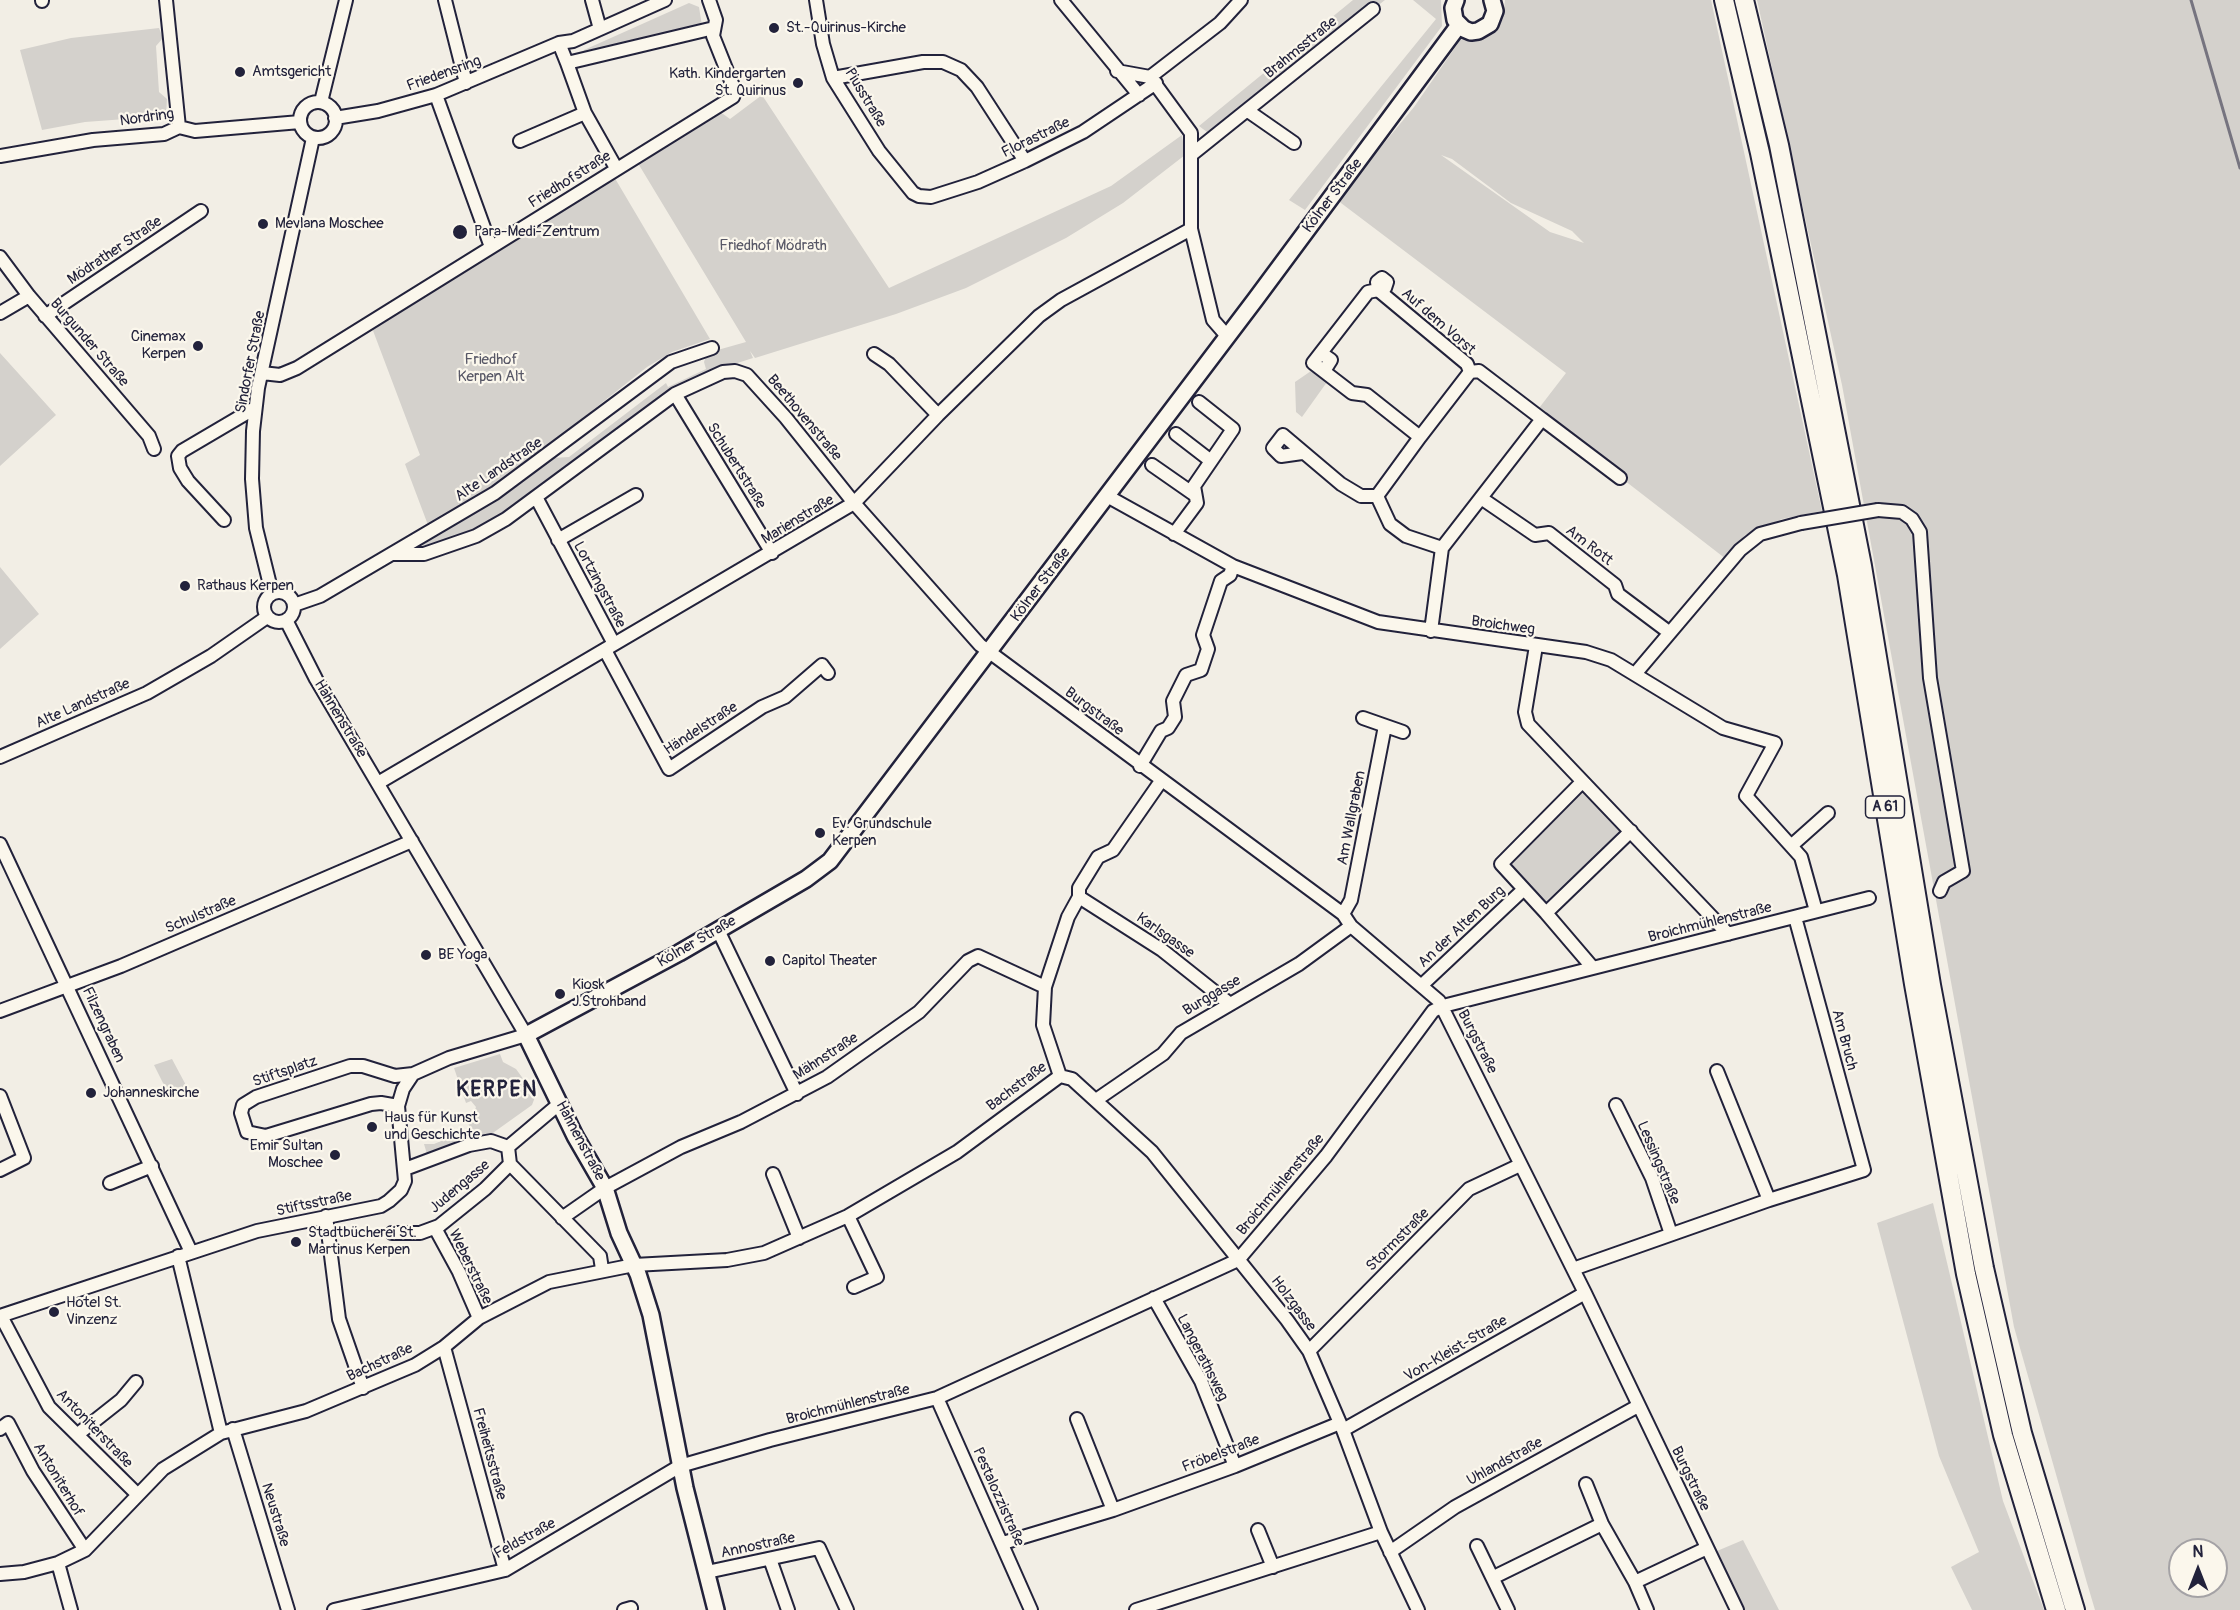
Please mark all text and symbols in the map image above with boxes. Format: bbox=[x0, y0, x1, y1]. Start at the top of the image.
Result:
street label: Brahmsstraße bbox=[1261, 13, 1341, 83]
place label: St.-Quirinus-Kirche bbox=[786, 19, 906, 37]
marker: St.-Quirinus-Kirche bbox=[767, 21, 781, 35]
street label: Friedensring bbox=[404, 52, 484, 96]
place label: Amtsgericht bbox=[252, 63, 331, 81]
marker: Amtsgericht bbox=[233, 65, 247, 79]
place label: Kath. Kindergarten St. Quirinus bbox=[669, 65, 786, 100]
street label: Piusstraße bbox=[840, 65, 890, 131]
marker: Kath. Kindergarten St. Quirinus bbox=[791, 76, 805, 90]
street label: Nordring bbox=[119, 105, 175, 131]
street label: Florastraße bbox=[999, 114, 1073, 162]
street label: Friedhofstraße bbox=[526, 148, 614, 212]
street label: Kölner Straße bbox=[1299, 155, 1367, 237]
street label: Mödrather Straße bbox=[64, 213, 166, 289]
place label: Mevlana Moschee bbox=[275, 215, 384, 233]
marker: Mevlana Moschee bbox=[256, 217, 270, 231]
marker: Para-Medi-Zentrum bbox=[451, 223, 469, 241]
place label: Para-Medi-Zentrum bbox=[474, 223, 599, 241]
park label: Friedhof Mödrath bbox=[719, 237, 827, 255]
street label: Auf dem Vorst bbox=[1397, 285, 1479, 359]
street label: Burgunder Straße bbox=[46, 295, 132, 391]
street label: Sindorfer Straße bbox=[232, 309, 270, 415]
place label: Cinemax Kerpen bbox=[131, 328, 186, 363]
marker: Cinemax Kerpen bbox=[191, 339, 205, 353]
park label: Friedhof Kerpen Alt bbox=[457, 351, 525, 386]
street label: Beethovenstraße bbox=[763, 371, 845, 465]
street label: Schubertstraße bbox=[702, 420, 770, 512]
street label: Alte Landstraße bbox=[452, 434, 546, 506]
street label: Marienstraße bbox=[758, 491, 838, 549]
street label: Am Rott bbox=[1562, 522, 1616, 570]
street label: Lortzingstraße bbox=[569, 539, 629, 631]
street label: Kölner Straße bbox=[1007, 544, 1075, 626]
place label: Rathaus Kerpen bbox=[197, 577, 294, 595]
marker: Rathaus Kerpen bbox=[178, 579, 192, 593]
street label: Broichweg bbox=[1470, 613, 1536, 639]
street label: Alte Landstraße bbox=[33, 675, 133, 733]
street label: Hahnenstraße bbox=[310, 677, 370, 761]
street label: Burgstraße bbox=[1061, 684, 1127, 740]
street label: Händelstraße bbox=[661, 699, 741, 759]
street label: Am Wallgraben bbox=[1334, 769, 1370, 867]
road number: A 61 bbox=[1866, 796, 1904, 818]
place label: Ev. Grundschule Kerpen bbox=[832, 815, 932, 850]
marker: Ev. Grundschule Kerpen bbox=[813, 826, 827, 840]
street label: An der Alten Burg bbox=[1415, 882, 1509, 972]
street label: Schulstraße bbox=[163, 892, 239, 938]
street label: Broichmühlenstraße bbox=[1646, 899, 1774, 947]
street label: Karlsgasse bbox=[1132, 909, 1198, 963]
street label: Kölner Straße bbox=[654, 912, 740, 972]
place label: BE Yoga bbox=[438, 946, 487, 964]
marker: BE Yoga bbox=[419, 948, 433, 962]
place label: Capitol Theater bbox=[782, 952, 877, 970]
marker: Capitol Theater bbox=[763, 954, 777, 968]
street label: Burggasse bbox=[1180, 972, 1244, 1020]
place label: Kiosk J.Strohband bbox=[572, 976, 646, 1011]
street label: Filzengraben bbox=[78, 984, 128, 1066]
marker: Kiosk J.Strohband bbox=[553, 987, 567, 1001]
street label: Burgstraße bbox=[1453, 1007, 1501, 1077]
street label: Am Bruch bbox=[1827, 1008, 1861, 1072]
street label: Mähnstraße bbox=[790, 1029, 862, 1085]
street label: Stiftsplatz bbox=[250, 1053, 320, 1091]
street label: Bachstraße bbox=[983, 1059, 1051, 1115]
district label: KERPEN bbox=[456, 1078, 538, 1104]
place label: Johanneskirche bbox=[103, 1084, 199, 1102]
marker: Johanneskirche bbox=[84, 1086, 98, 1100]
street label: Hahnenstraße bbox=[551, 1098, 609, 1184]
place label: Haus für Kunst und Geschichte bbox=[384, 1109, 480, 1144]
street label: Lessingstraße bbox=[1632, 1119, 1684, 1207]
marker: Haus für Kunst und Geschichte bbox=[365, 1120, 379, 1134]
street label: Broichmühlenstraße bbox=[1233, 1131, 1329, 1239]
place label: Emir Sultan Moschee bbox=[250, 1137, 323, 1172]
marker: Emir Sultan Moschee bbox=[328, 1148, 342, 1162]
street label: Judengasse bbox=[426, 1157, 494, 1217]
street label: Stiftsstraße bbox=[274, 1187, 354, 1221]
street label: Stormstraße bbox=[1363, 1205, 1433, 1275]
place label: Stadtbücherei St. Martinus Kerpen bbox=[308, 1224, 417, 1259]
street label: Weberstraße bbox=[444, 1227, 496, 1307]
marker: Stadtbücherei St. Martinus Kerpen bbox=[289, 1235, 303, 1249]
street label: Holzgasse bbox=[1266, 1273, 1320, 1335]
place label: Hotel St. Vinzenz bbox=[66, 1294, 122, 1329]
marker: Hotel St. Vinzenz bbox=[47, 1305, 61, 1319]
street label: Langerathsweg bbox=[1172, 1312, 1232, 1404]
street label: Von-Kleist-Straße bbox=[1401, 1312, 1511, 1386]
street label: Bachstraße bbox=[344, 1340, 416, 1386]
street label: Broichmühlenstraße bbox=[784, 1381, 912, 1429]
street label: Antoniterstraße bbox=[52, 1386, 136, 1472]
street label: Freiheitsstraße bbox=[468, 1406, 510, 1502]
street label: Fröbelstraße bbox=[1180, 1431, 1262, 1477]
street label: Uhlandstraße bbox=[1464, 1434, 1546, 1490]
street label: Antoniterhof bbox=[29, 1440, 87, 1520]
street label: Burgstraße bbox=[1667, 1444, 1713, 1514]
street label: Pestalozzistraße bbox=[968, 1445, 1028, 1549]
street label: Neustraße bbox=[257, 1481, 293, 1549]
street label: Feldstraße bbox=[491, 1515, 559, 1563]
street label: Annostraße bbox=[719, 1529, 797, 1563]
north arrow bbox=[2168, 1538, 2228, 1598]
text: N bbox=[2193, 1542, 2203, 1562]

